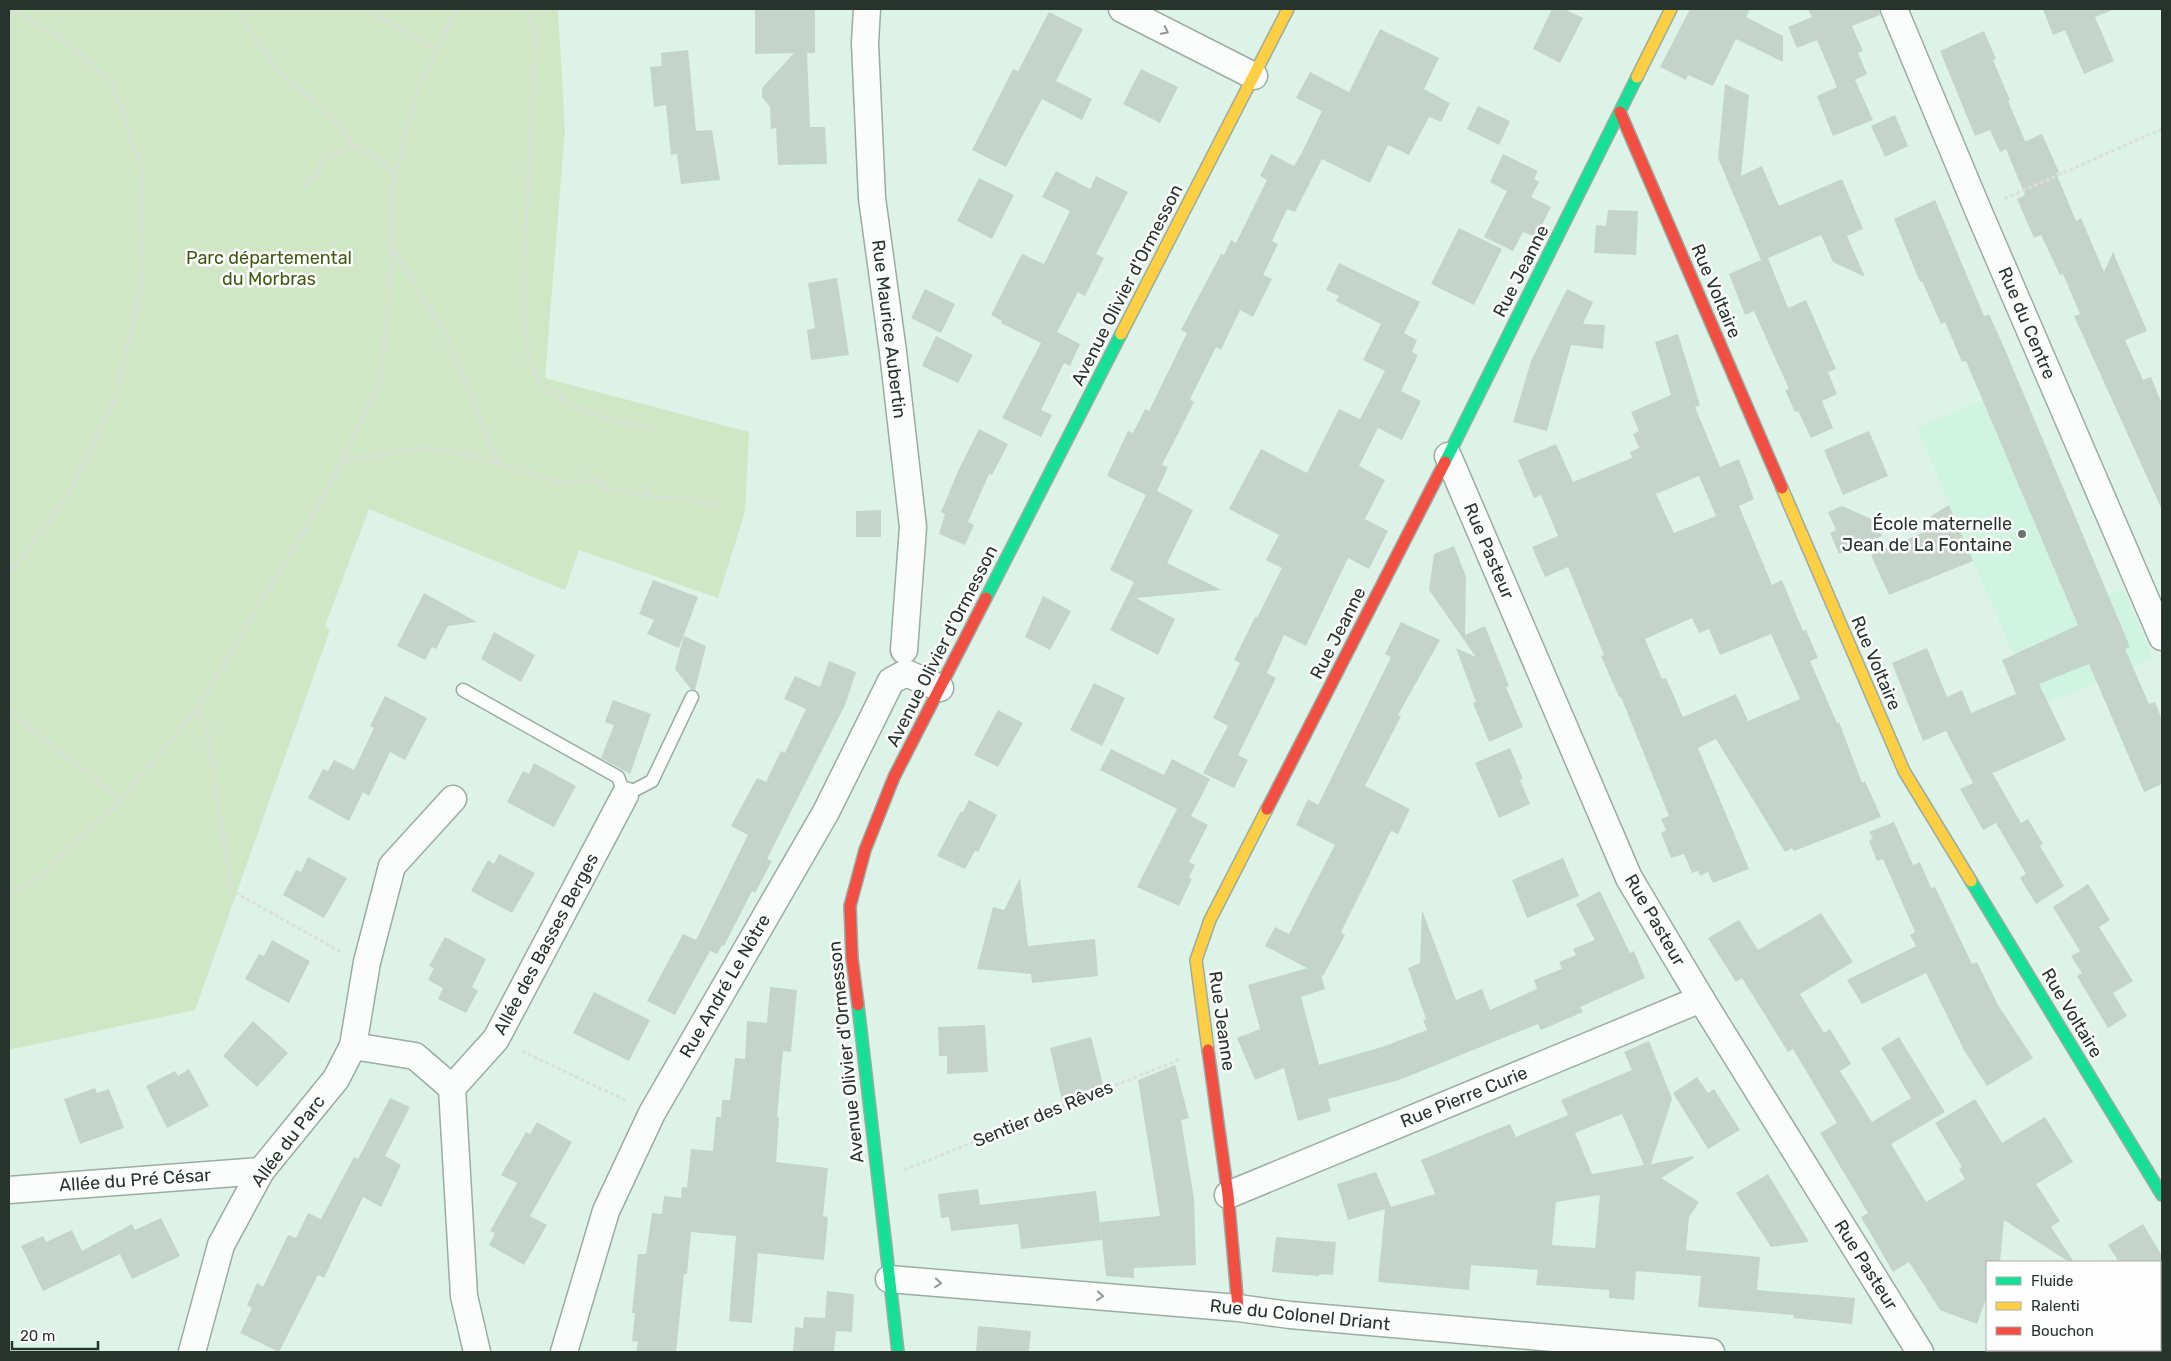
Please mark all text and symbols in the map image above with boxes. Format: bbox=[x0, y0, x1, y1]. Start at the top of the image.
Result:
one-way arrow bbox=[1160, 25, 1169, 35]
street label: Avenue Olivier d'Ormesson bbox=[1067, 181, 1187, 389]
street label: Rue Jeanne bbox=[1488, 221, 1554, 321]
street label: Rue Maurice Aubertin bbox=[867, 238, 911, 420]
street label: Rue Voltaire bbox=[1686, 241, 1746, 341]
park label: Parc départemental du Morbras bbox=[186, 247, 352, 290]
street label: Rue du Centre bbox=[1993, 264, 2061, 382]
street label: Rue Pasteur bbox=[1459, 500, 1519, 603]
place label: École maternelle Jean de La Fontaine bbox=[1842, 513, 2012, 556]
marker: École maternelle Jean de La Fontaine bbox=[2016, 528, 2028, 540]
street label: Avenue Olivier d'Ormesson bbox=[882, 542, 1002, 750]
street label: Rue Jeanne bbox=[1305, 583, 1371, 683]
street label: Rue Voltaire bbox=[1846, 613, 1906, 713]
street label: Allée des Basses Berges bbox=[489, 849, 603, 1039]
street label: Rue Pasteur bbox=[1620, 870, 1690, 970]
street label: Rue André Le Nôtre bbox=[675, 910, 775, 1062]
street label: Avenue Olivier d'Ormesson bbox=[823, 940, 869, 1164]
street label: Rue Voltaire bbox=[2037, 964, 2107, 1062]
street label: Rue Jeanne bbox=[1204, 970, 1240, 1072]
street label: Rue Pierre Curie bbox=[1397, 1061, 1531, 1133]
street label: Sentier des Rêves bbox=[970, 1076, 1116, 1152]
street label: Allée du Parc bbox=[246, 1091, 330, 1191]
street label: Allée du Pré César bbox=[58, 1164, 212, 1196]
street label: Rue Pasteur bbox=[1830, 1216, 1903, 1314]
legend bbox=[1986, 1261, 2161, 1351]
text: Fluide bbox=[2031, 1272, 2073, 1290]
one-way arrow bbox=[934, 1277, 942, 1288]
one-way arrow bbox=[1096, 1291, 1104, 1302]
street label: Rue du Colonel Driant bbox=[1209, 1295, 1391, 1335]
text: Ralenti bbox=[2031, 1297, 2080, 1315]
scale bar bbox=[12, 1318, 99, 1350]
text: Bouchon bbox=[2031, 1322, 2094, 1340]
text: 20 m bbox=[20, 1327, 55, 1345]

